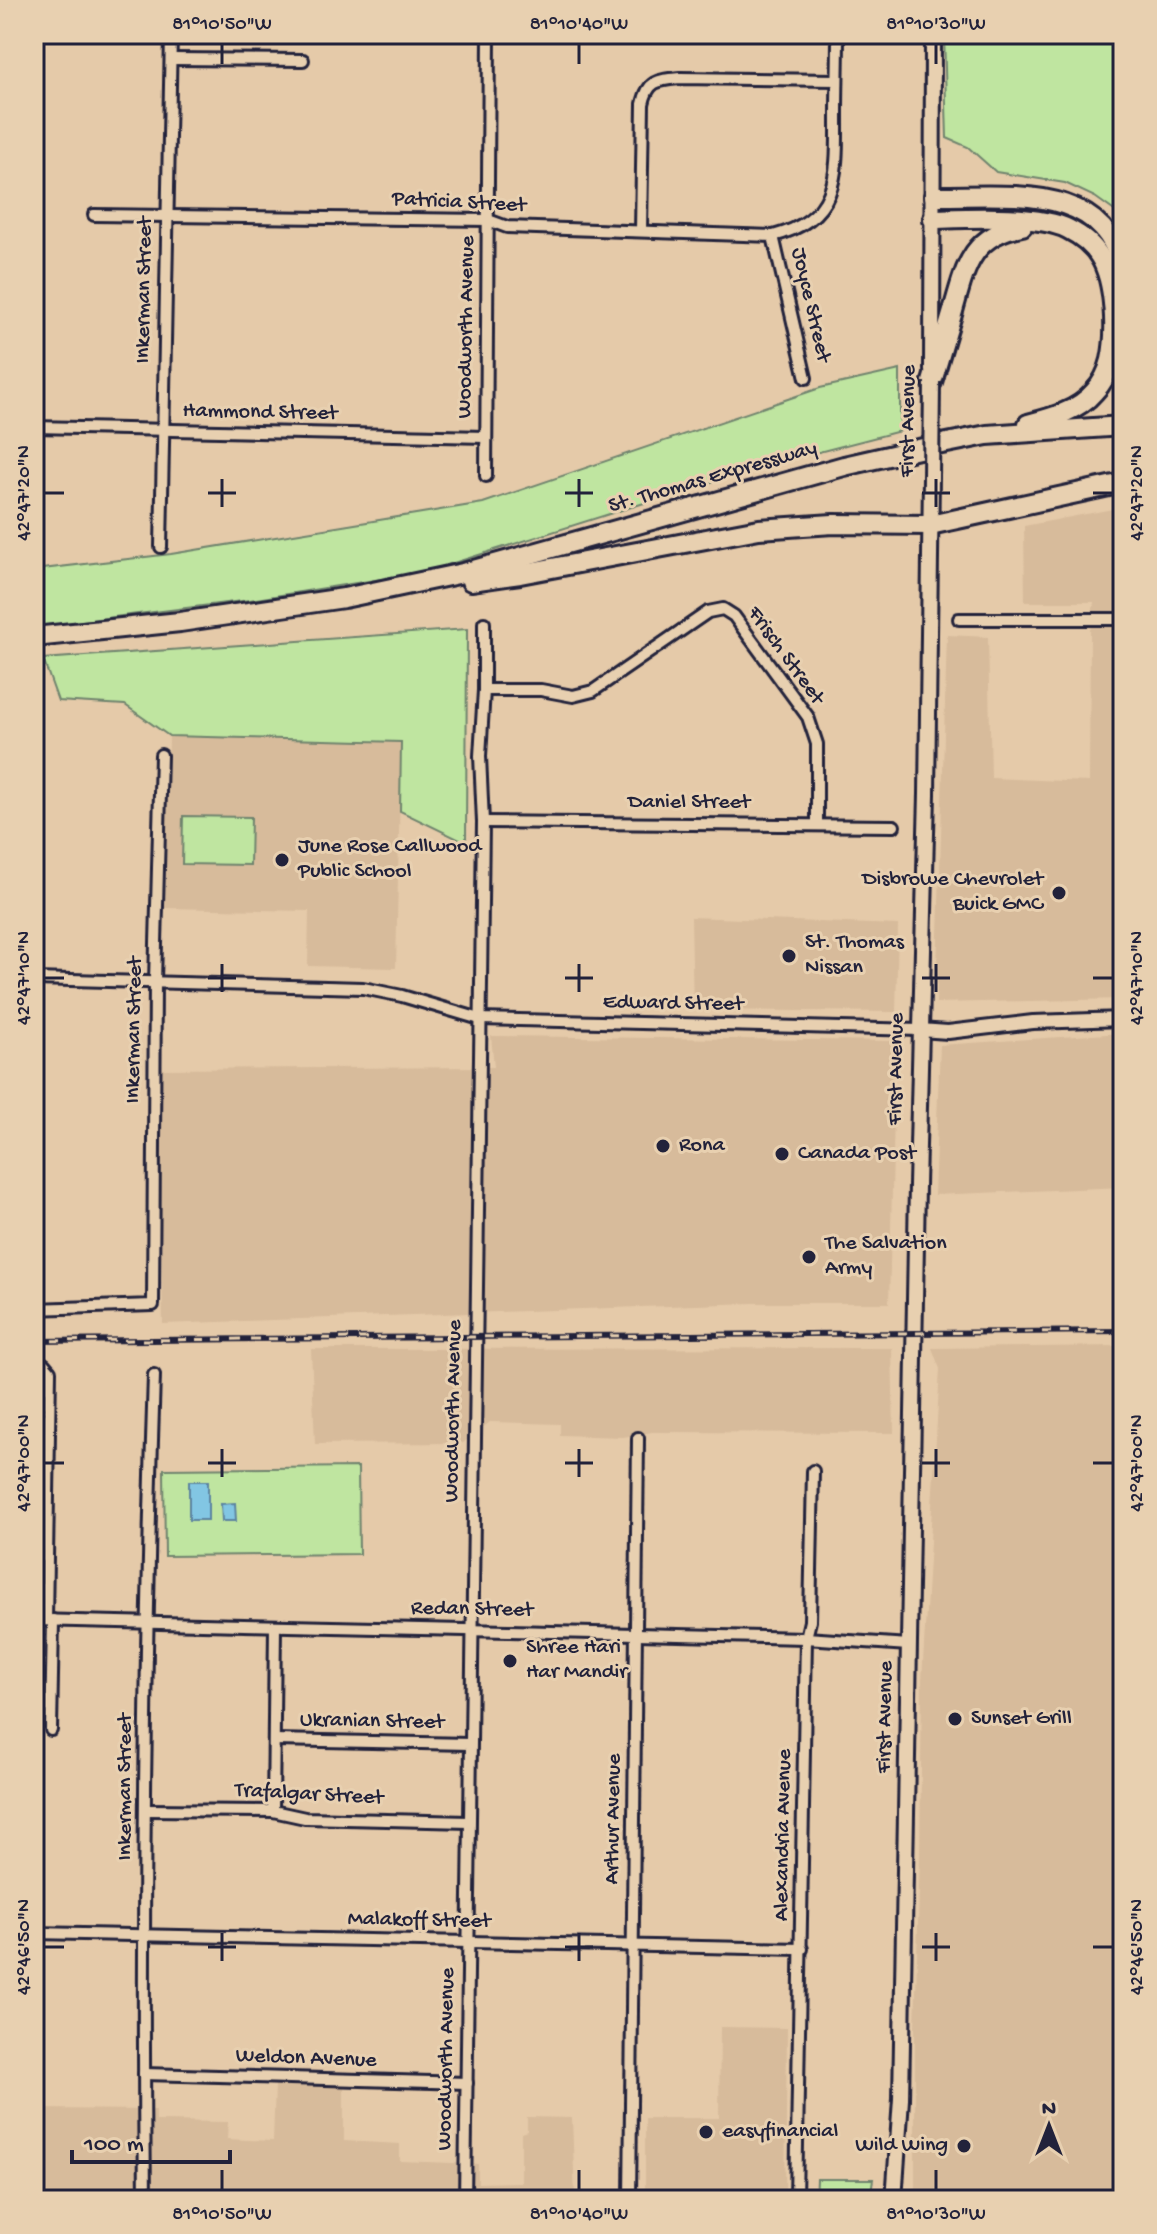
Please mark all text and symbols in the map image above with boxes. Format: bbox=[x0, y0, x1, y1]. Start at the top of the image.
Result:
text: 81°10'50"W bbox=[172, 14, 272, 37]
text: 81°10'40"W bbox=[530, 14, 628, 37]
text: 81°10'30"W bbox=[886, 14, 986, 37]
street label: Patricia Street bbox=[390, 186, 529, 220]
street label: Inkerman Street bbox=[131, 214, 159, 364]
street label: Woodworth Avenue bbox=[452, 235, 482, 419]
street label: Joyce Street bbox=[784, 245, 836, 367]
street label: First Avenue bbox=[895, 364, 923, 478]
street label: Hammond Street bbox=[182, 399, 340, 427]
street label: St. Thomas Expressway bbox=[606, 436, 820, 520]
text: 42°47'20"N bbox=[14, 445, 37, 541]
text: 42°47'20"N bbox=[1127, 445, 1150, 541]
street label: Frisch Street bbox=[740, 601, 831, 712]
street label: Daniel Street bbox=[626, 790, 752, 816]
place label: June Rose Callwood Public School bbox=[297, 834, 483, 885]
marker: June Rose Callwood Public School bbox=[273, 851, 291, 869]
place label: Disbrowe Chevrolet Buick GMC bbox=[860, 867, 1045, 918]
marker: Disbrowe Chevrolet Buick GMC bbox=[1050, 884, 1068, 902]
place label: St. Thomas Nissan bbox=[805, 930, 905, 981]
text: 42°47'10"N bbox=[14, 931, 37, 1025]
text: 42°47'10"N bbox=[1127, 931, 1150, 1025]
marker: St. Thomas Nissan bbox=[780, 947, 798, 965]
street label: Inkerman Street bbox=[121, 954, 149, 1104]
street label: Edward Street bbox=[603, 990, 745, 1018]
street label: First Avenue bbox=[883, 1012, 911, 1126]
place label: Rona bbox=[679, 1133, 725, 1159]
marker: Rona bbox=[654, 1137, 672, 1155]
place label: Canada Post bbox=[798, 1141, 918, 1167]
marker: Canada Post bbox=[773, 1145, 791, 1163]
place label: The Salvation Army bbox=[823, 1231, 947, 1282]
marker: The Salvation Army bbox=[800, 1248, 818, 1266]
street label: Woodworth Avenue bbox=[439, 1319, 469, 1503]
text: 42°47'00"N bbox=[14, 1414, 37, 1512]
text: 42°47'00"N bbox=[1127, 1414, 1150, 1512]
street label: Redan Street bbox=[411, 1596, 535, 1624]
place label: Shree Hari Har Mandir bbox=[526, 1635, 629, 1686]
marker: Shree Hari Har Mandir bbox=[501, 1652, 519, 1670]
street label: First Avenue bbox=[872, 1660, 900, 1774]
place label: Sunset Grill bbox=[971, 1706, 1072, 1732]
street label: Ukranian Street bbox=[300, 1708, 446, 1736]
marker: Sunset Grill bbox=[946, 1710, 964, 1728]
street label: Inkerman Street bbox=[113, 1712, 139, 1860]
street label: Alexandria Avenue bbox=[769, 1748, 799, 1921]
street label: Arthur Avenue bbox=[600, 1753, 628, 1885]
street label: Trafalgar Street bbox=[232, 1778, 386, 1812]
text: 42°46'50"N bbox=[14, 1899, 37, 1995]
text: 42°46'50"N bbox=[1127, 1899, 1150, 1995]
street label: Malakoff Street bbox=[347, 1907, 493, 1935]
street label: Woodworth Avenue bbox=[432, 1967, 462, 2151]
street label: Weldon Avenue bbox=[235, 2044, 378, 2074]
north arrow bbox=[1009, 2086, 1089, 2166]
text: N bbox=[1042, 2097, 1056, 2123]
scale bar bbox=[72, 2114, 230, 2164]
place label: easyfinancial bbox=[722, 2119, 839, 2145]
marker: easyfinancial bbox=[697, 2123, 715, 2141]
text: 100 m bbox=[83, 2131, 144, 2160]
place label: Wild Wing bbox=[855, 2133, 948, 2159]
marker: Wild Wing bbox=[955, 2137, 973, 2155]
text: 81°10'50"W bbox=[172, 2204, 272, 2227]
text: 81°10'40"W bbox=[530, 2204, 628, 2227]
text: 81°10'30"W bbox=[886, 2204, 986, 2227]

